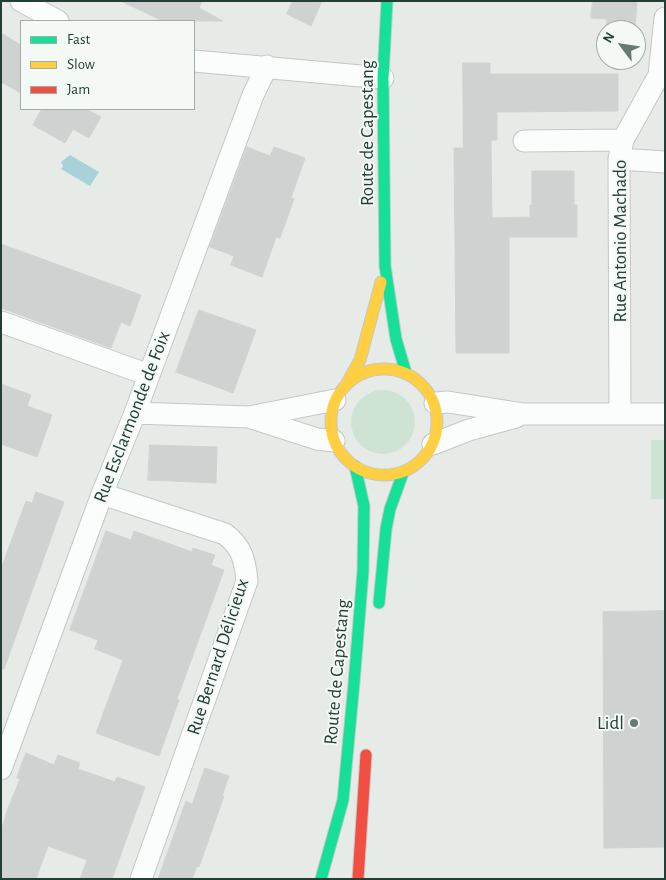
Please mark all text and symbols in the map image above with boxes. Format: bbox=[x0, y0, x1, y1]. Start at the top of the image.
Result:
legend bbox=[20, 20, 195, 110]
north arrow bbox=[596, 20, 646, 70]
text: N bbox=[600, 30, 618, 46]
text: Fast bbox=[67, 32, 90, 47]
text: Slow bbox=[67, 57, 95, 72]
street label: Route de Capestang bbox=[356, 60, 378, 206]
text: Jam bbox=[67, 82, 90, 97]
street label: Rue Antonio Machado bbox=[609, 160, 631, 322]
street label: Rue Esclarmonde de Foix bbox=[89, 328, 175, 506]
street label: Rue Bernard Délicieux bbox=[182, 576, 254, 738]
street label: Route de Capestang bbox=[319, 598, 355, 746]
place label: Lidl bbox=[597, 712, 624, 734]
marker: Lidl bbox=[628, 717, 640, 729]

